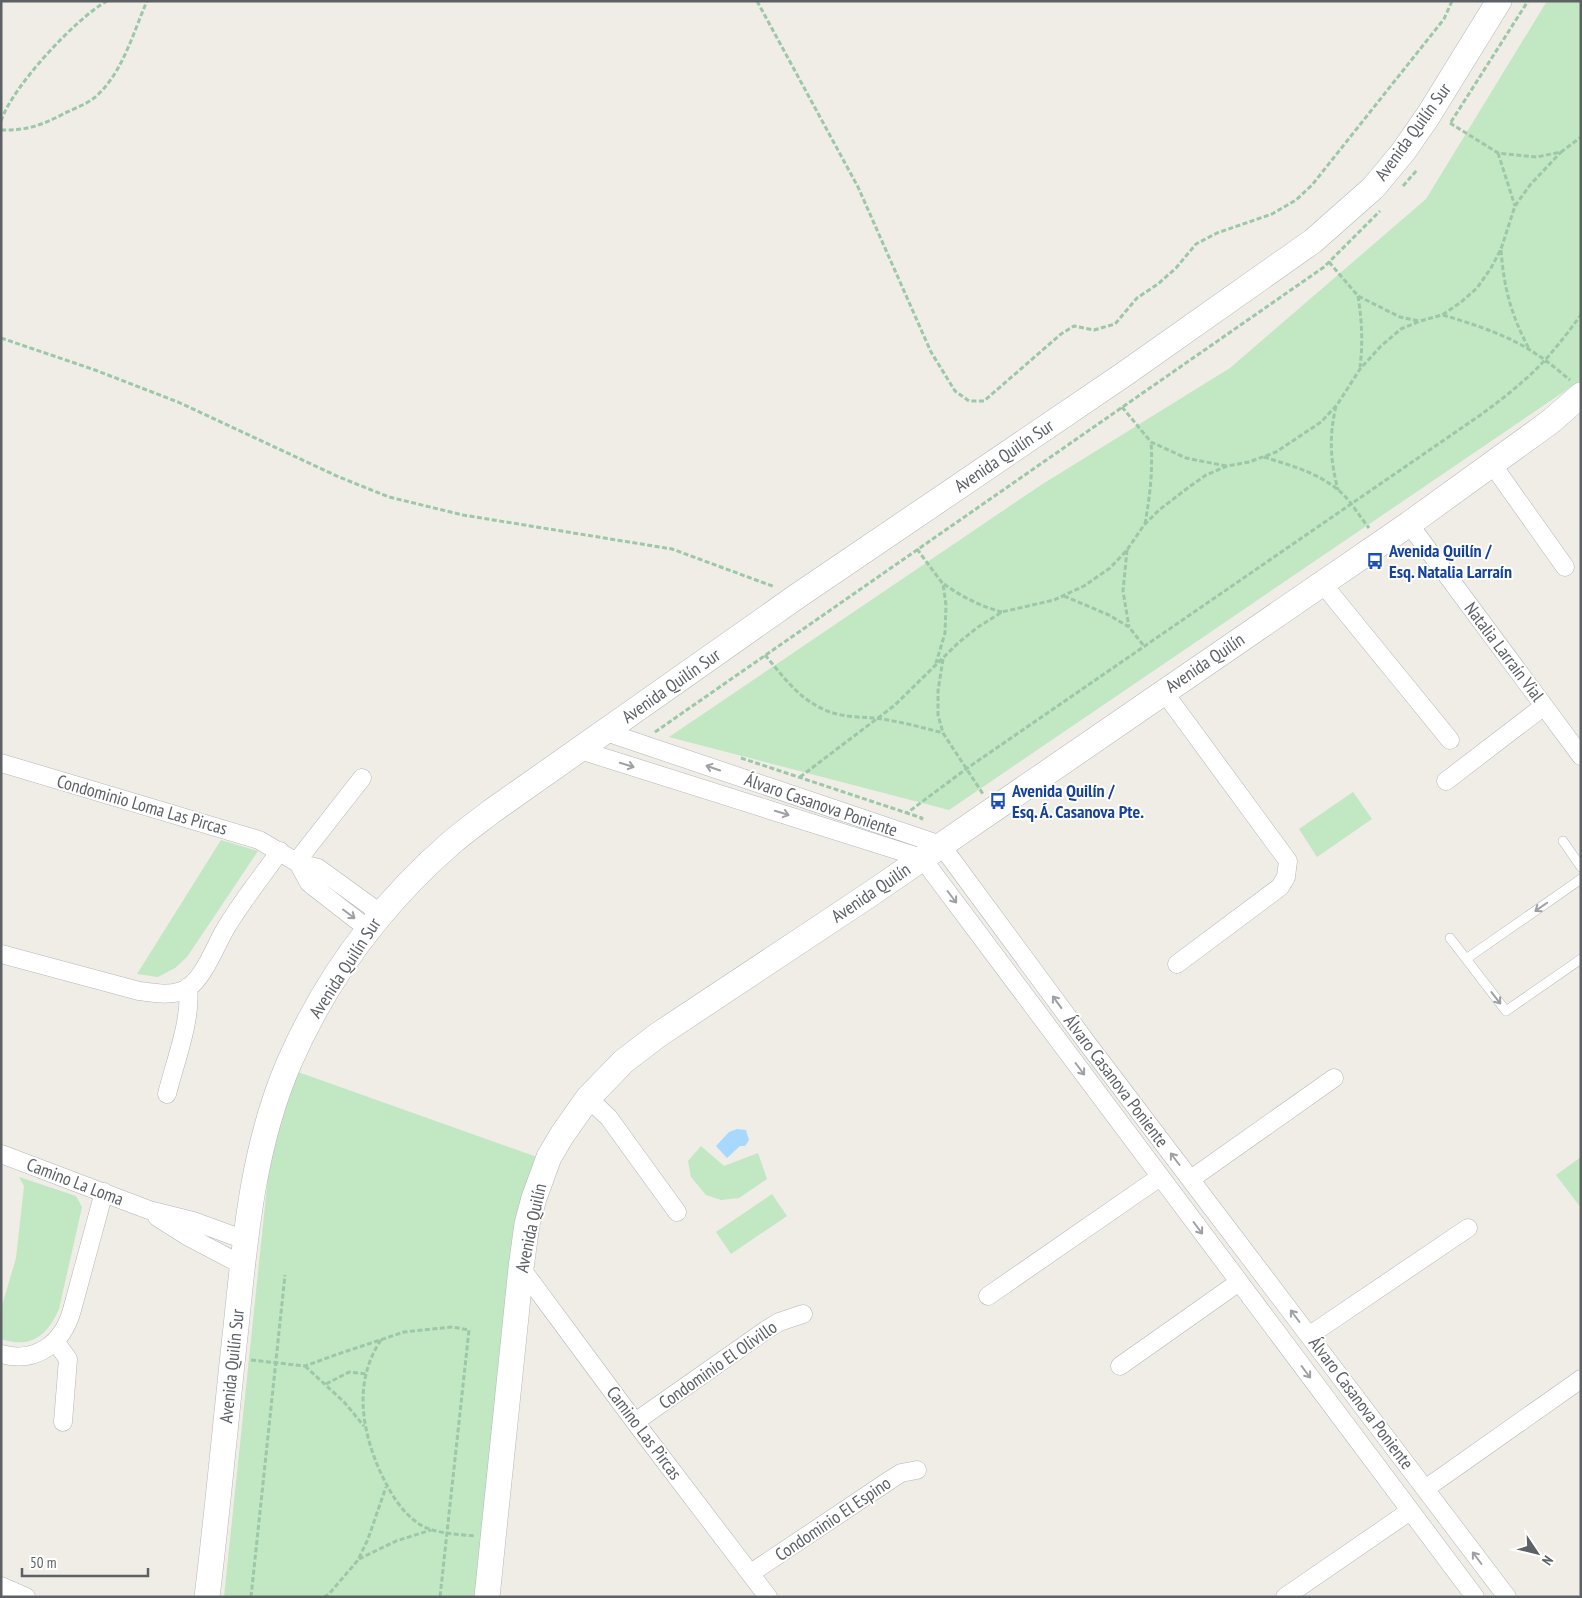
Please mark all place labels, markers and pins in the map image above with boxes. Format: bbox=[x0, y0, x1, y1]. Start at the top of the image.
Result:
place label: Avenida Quilín / Esq. Natalia Larraín bbox=[1388, 539, 1512, 583]
bus stop icon: Avenida Quilín / Esq. Natalia Larraín bbox=[1365, 551, 1385, 571]
place label: Avenida Quilín / Esq. Á. Casanova Pte. bbox=[1011, 779, 1144, 823]
bus stop icon: Avenida Quilín / Esq. Á. Casanova Pte. bbox=[988, 791, 1008, 811]

